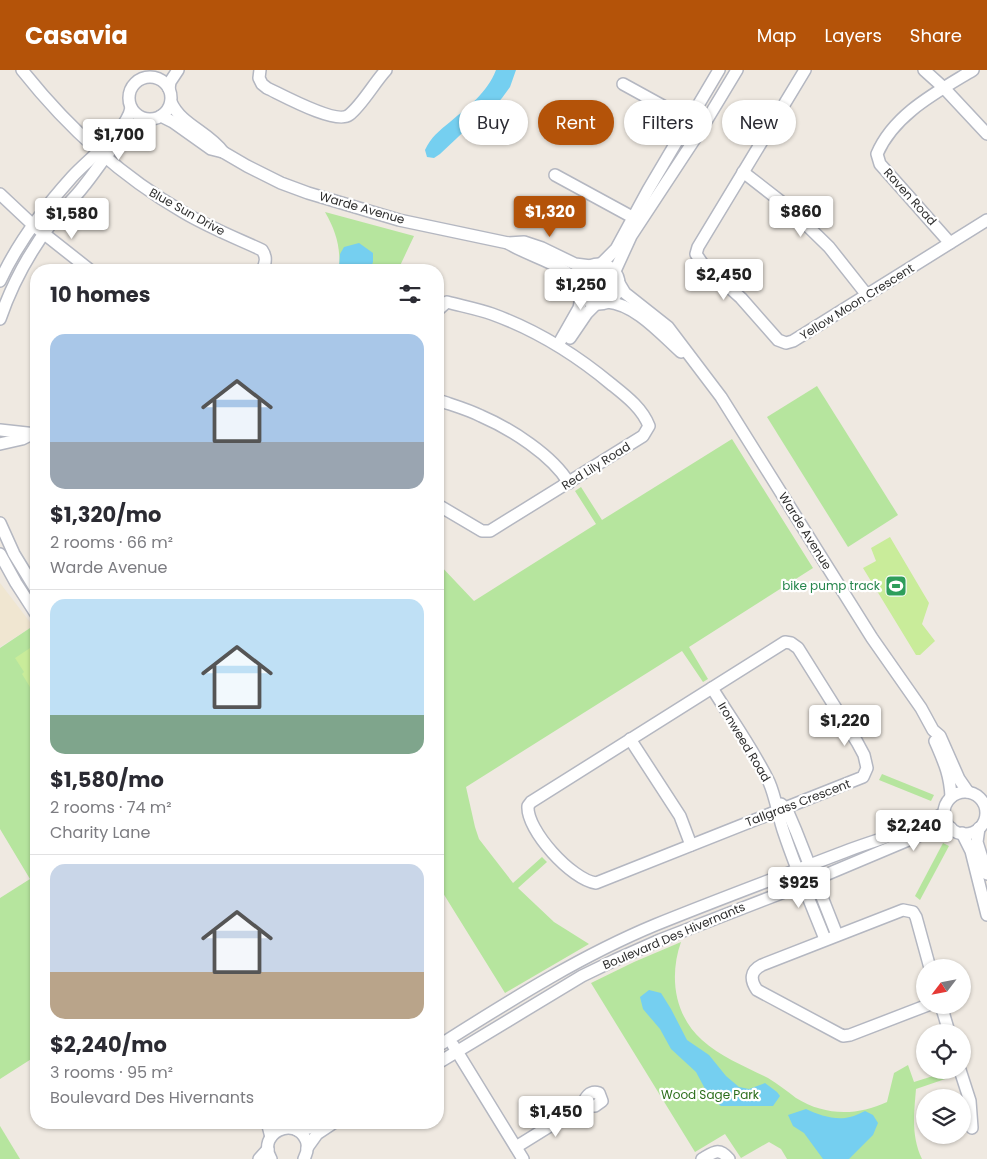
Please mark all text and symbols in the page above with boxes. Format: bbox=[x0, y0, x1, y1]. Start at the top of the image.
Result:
text: Casavia bbox=[25, 19, 128, 52]
text: Map bbox=[757, 23, 797, 48]
text: Layers bbox=[825, 23, 882, 48]
text: Share bbox=[910, 23, 962, 48]
chip: Buy bbox=[459, 100, 528, 145]
chip: Rent bbox=[538, 100, 614, 145]
chip: Filters bbox=[624, 100, 712, 145]
chip: New bbox=[722, 100, 796, 145]
pin: $1,700 bbox=[78, 118, 160, 161]
text: $1,700 bbox=[94, 123, 144, 146]
street label: Raven Road bbox=[880, 164, 941, 229]
street label: Blue Sun Drive bbox=[146, 184, 228, 239]
street label: Warde Avenue bbox=[317, 187, 407, 228]
pin: $1,320 bbox=[509, 196, 591, 238]
pin: $860 bbox=[771, 196, 831, 238]
pin: $1,580 bbox=[31, 198, 113, 240]
text: $1,320 bbox=[525, 200, 575, 223]
text: $860 bbox=[780, 200, 822, 223]
text: $1,580 bbox=[46, 202, 98, 225]
pin: $2,450 bbox=[683, 258, 765, 301]
street label: Yellow Moon Crescent bbox=[796, 259, 917, 344]
text: $2,450 bbox=[696, 263, 752, 286]
pin: $1,250 bbox=[540, 268, 622, 311]
text: $1,250 bbox=[555, 273, 607, 296]
text: 10 homes bbox=[50, 280, 150, 309]
icon: filters bbox=[396, 280, 424, 308]
icon: home bbox=[192, 366, 282, 456]
street label: Red Lily Road bbox=[558, 438, 633, 494]
street label: Warde Avenue bbox=[775, 489, 836, 573]
text: $1,320/mo bbox=[50, 500, 161, 529]
text: 2 rooms · 66 m² bbox=[50, 531, 173, 554]
text: Warde Avenue bbox=[50, 556, 168, 579]
sports icon: bike pump track bbox=[884, 574, 908, 598]
place label: bike pump track bbox=[782, 577, 881, 594]
icon: home bbox=[192, 632, 282, 722]
street label: Ironweed Road bbox=[714, 699, 775, 785]
pin: $1,220 bbox=[804, 704, 886, 747]
text: $1,220 bbox=[820, 709, 870, 732]
text: $1,580/mo bbox=[50, 765, 164, 794]
street label: Tallgrass Crescent bbox=[743, 775, 853, 830]
text: 2 rooms · 74 m² bbox=[50, 796, 172, 819]
pin: $2,240 bbox=[873, 810, 955, 852]
text: $2,240 bbox=[887, 814, 941, 837]
text: Charity Lane bbox=[50, 821, 150, 844]
pin: $925 bbox=[769, 866, 829, 909]
text: $925 bbox=[779, 871, 819, 894]
icon: home bbox=[192, 897, 282, 987]
street label: Boulevard Des Hivernants bbox=[600, 898, 748, 973]
north arrow bbox=[916, 959, 971, 1014]
map controls bbox=[916, 959, 971, 1144]
button: locate bbox=[916, 1024, 971, 1079]
text: $2,240/mo bbox=[50, 1030, 167, 1059]
text: 3 rooms · 95 m² bbox=[50, 1061, 173, 1084]
text: Boulevard Des Hivernants bbox=[50, 1086, 254, 1109]
park label: Wood Sage Park bbox=[661, 1086, 760, 1103]
button: layers bbox=[916, 1089, 971, 1144]
pin: $1,450 bbox=[515, 1096, 597, 1138]
text: $1,450 bbox=[530, 1100, 582, 1123]

